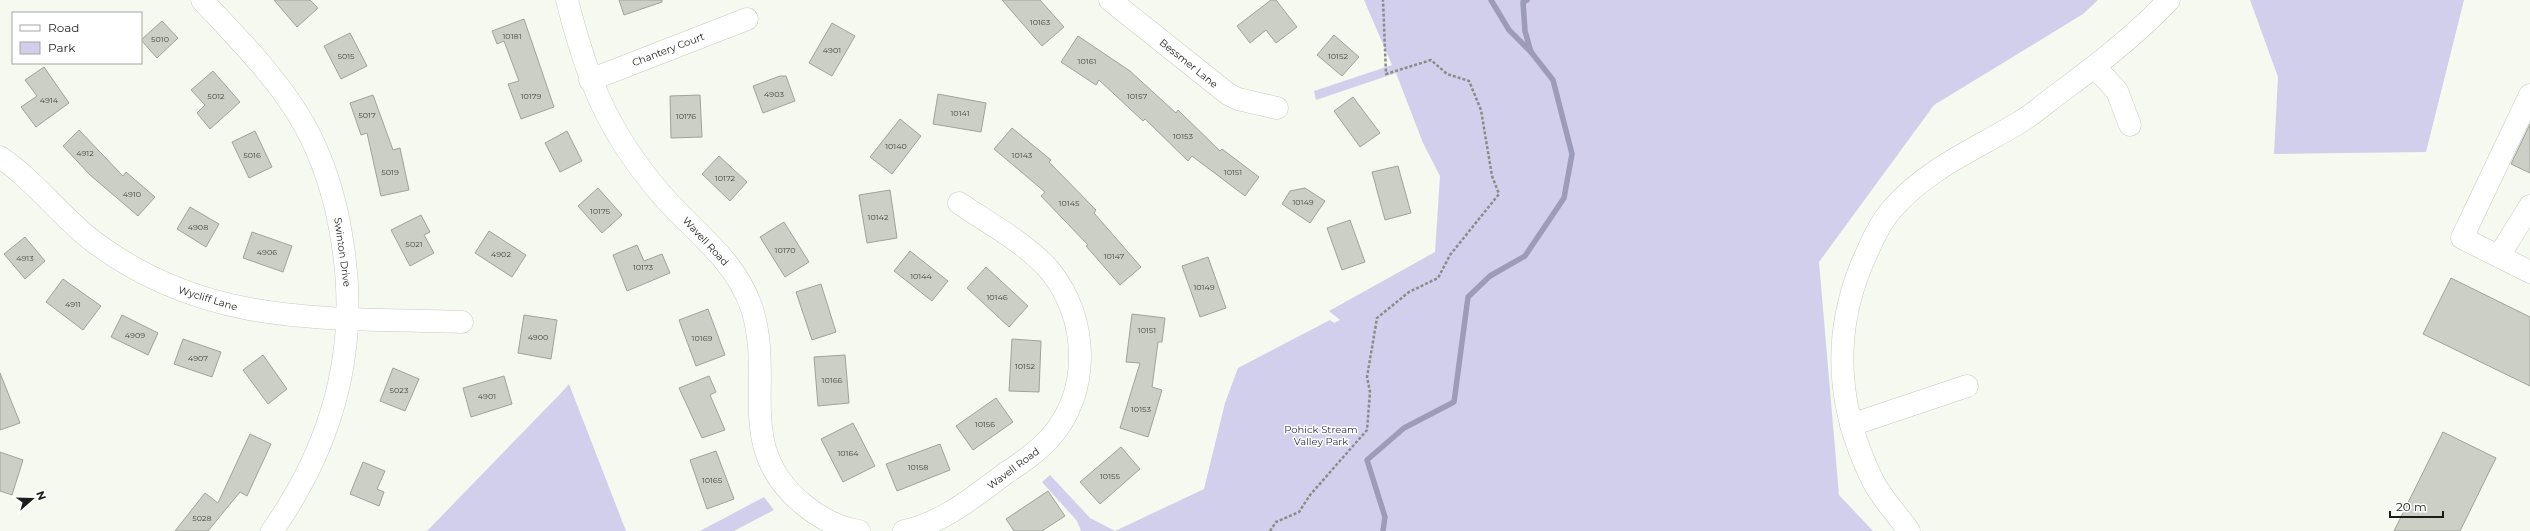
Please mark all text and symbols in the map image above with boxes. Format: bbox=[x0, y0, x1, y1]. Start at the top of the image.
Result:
legend bbox=[12, 12, 142, 64]
house number: 10163 bbox=[1030, 17, 1051, 27]
text: Road bbox=[48, 20, 79, 35]
street label: Chantery Court bbox=[630, 30, 706, 69]
house number: 10181 bbox=[502, 31, 522, 41]
house number: 5010 bbox=[151, 34, 169, 44]
street label: Bessmer Lane bbox=[1157, 36, 1220, 91]
text: Park bbox=[48, 40, 76, 55]
house number: 4901 bbox=[823, 45, 841, 55]
house number: 5015 bbox=[337, 51, 355, 61]
house number: 10152 bbox=[1328, 51, 1349, 61]
house number: 10161 bbox=[1078, 56, 1096, 66]
house number: 4903 bbox=[764, 89, 784, 99]
house number: 5012 bbox=[207, 91, 225, 101]
house number: 10179 bbox=[521, 91, 541, 101]
house number: 10157 bbox=[1127, 91, 1147, 101]
house number: 4914 bbox=[40, 95, 59, 105]
house number: 10141 bbox=[950, 108, 970, 118]
house number: 5017 bbox=[358, 110, 376, 120]
house number: 10176 bbox=[676, 111, 696, 121]
house number: 10153 bbox=[1173, 131, 1194, 141]
house number: 10140 bbox=[885, 141, 907, 151]
house number: 4912 bbox=[76, 148, 94, 158]
house number: 5016 bbox=[243, 150, 261, 160]
house number: 10143 bbox=[1012, 150, 1033, 160]
house number: 5019 bbox=[381, 167, 399, 177]
house number: 10151 bbox=[1224, 167, 1242, 177]
house number: 10172 bbox=[715, 173, 736, 183]
house number: 4910 bbox=[123, 189, 141, 199]
house number: 10149 bbox=[1292, 197, 1314, 207]
house number: 10145 bbox=[1059, 198, 1080, 208]
house number: 10175 bbox=[590, 206, 611, 216]
house number: 10142 bbox=[868, 212, 889, 222]
street label: Wavell Road bbox=[680, 214, 731, 268]
street label: Swinton Drive bbox=[331, 216, 354, 288]
house number: 4908 bbox=[188, 222, 208, 232]
house number: 5021 bbox=[405, 239, 423, 249]
house number: 10170 bbox=[775, 245, 795, 255]
house number: 4906 bbox=[257, 247, 277, 257]
house number: 4902 bbox=[491, 249, 511, 259]
house number: 10147 bbox=[1104, 251, 1125, 261]
house number: 4913 bbox=[16, 253, 34, 263]
house number: 10173 bbox=[633, 262, 654, 272]
house number: 10144 bbox=[910, 271, 933, 281]
house number: 10149 bbox=[1193, 282, 1215, 292]
street label: Wycliff Lane bbox=[177, 283, 239, 314]
house number: 10146 bbox=[986, 292, 1008, 302]
house number: 4911 bbox=[65, 299, 81, 309]
house number: 10151 bbox=[1138, 325, 1156, 335]
house number: 4909 bbox=[125, 330, 145, 340]
house number: 4900 bbox=[528, 332, 548, 342]
house number: 10169 bbox=[692, 333, 713, 343]
house number: 4907 bbox=[188, 353, 208, 363]
house number: 10152 bbox=[1015, 361, 1036, 371]
house number: 10166 bbox=[822, 375, 843, 385]
house number: 5023 bbox=[390, 385, 409, 395]
house number: 4901 bbox=[478, 391, 496, 401]
house number: 10153 bbox=[1131, 404, 1152, 414]
house number: 10156 bbox=[975, 419, 995, 429]
park label: Pohick Stream Valley Park bbox=[1284, 423, 1358, 448]
street label: Wavell Road bbox=[985, 445, 1042, 492]
house number: 10164 bbox=[837, 448, 859, 458]
house number: 10158 bbox=[908, 462, 928, 472]
house number: 10155 bbox=[1100, 471, 1121, 481]
house number: 10165 bbox=[702, 475, 723, 485]
north arrow bbox=[12, 479, 52, 519]
text: N bbox=[33, 489, 49, 502]
scale bar bbox=[2390, 493, 2443, 519]
text: 20 m bbox=[2396, 499, 2427, 514]
house number: 5028 bbox=[192, 513, 212, 523]

